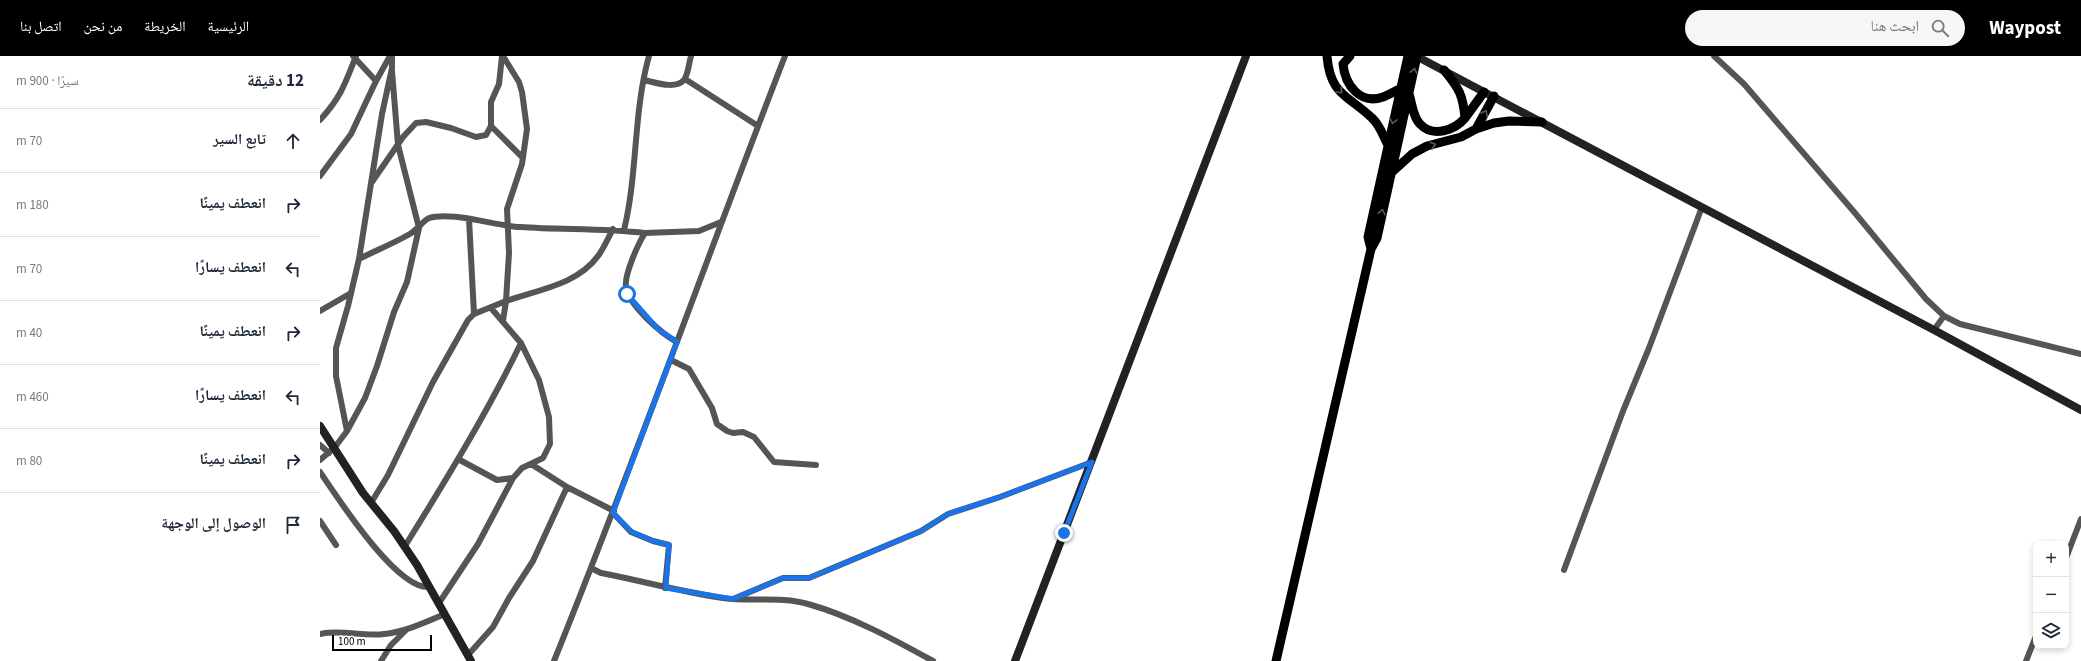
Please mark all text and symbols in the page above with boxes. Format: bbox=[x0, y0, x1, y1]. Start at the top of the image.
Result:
search box bbox=[1685, 10, 1965, 46]
text: Waypost bbox=[1989, 15, 2061, 42]
text: ابحث هنا bbox=[1870, 16, 1919, 37]
text: اتصل بنا bbox=[20, 17, 62, 37]
text: من نحن bbox=[84, 17, 122, 37]
text: الخريطة bbox=[144, 17, 186, 37]
text: الرئيسية bbox=[208, 17, 249, 37]
icon: search bbox=[1929, 17, 1951, 39]
one-way arrow bbox=[1409, 68, 1417, 75]
text: 12 دقيقة bbox=[247, 69, 304, 93]
text: سيرًا · 900 m bbox=[16, 72, 79, 90]
one-way arrow bbox=[1335, 86, 1343, 94]
one-way arrow bbox=[1480, 110, 1487, 117]
one-way arrow bbox=[1389, 118, 1397, 125]
text: تابع السير bbox=[213, 129, 266, 150]
icon: ahead bbox=[282, 130, 304, 152]
text: 70 m bbox=[16, 132, 42, 150]
one-way arrow bbox=[1429, 141, 1436, 150]
text: انعطف يمينًا bbox=[199, 193, 266, 214]
icon: right bbox=[282, 194, 304, 216]
text: 180 m bbox=[16, 196, 49, 214]
one-way arrow bbox=[1377, 209, 1386, 215]
text: انعطف يسارًا bbox=[195, 257, 266, 278]
icon: left bbox=[282, 258, 304, 280]
text: 70 m bbox=[16, 260, 42, 278]
route start bbox=[618, 285, 636, 303]
text: انعطف يمينًا bbox=[199, 321, 266, 342]
icon: right bbox=[282, 322, 304, 344]
text: 40 m bbox=[16, 324, 42, 342]
text: انعطف يسارًا bbox=[195, 385, 266, 406]
icon: left bbox=[282, 386, 304, 408]
text: 460 m bbox=[16, 388, 49, 406]
text: انعطف يمينًا bbox=[199, 449, 266, 470]
icon: right bbox=[282, 450, 304, 472]
text: 80 m bbox=[16, 452, 42, 470]
text: الوصول إلى الوجهة bbox=[161, 513, 266, 534]
icon: arrive bbox=[282, 514, 304, 536]
route end bbox=[1055, 524, 1073, 542]
map controls bbox=[2033, 541, 2069, 649]
button: + bbox=[2033, 541, 2069, 577]
button: − bbox=[2033, 577, 2069, 613]
button: layers bbox=[2033, 613, 2069, 649]
scale bar bbox=[332, 633, 432, 652]
text: 100 m bbox=[338, 634, 366, 649]

